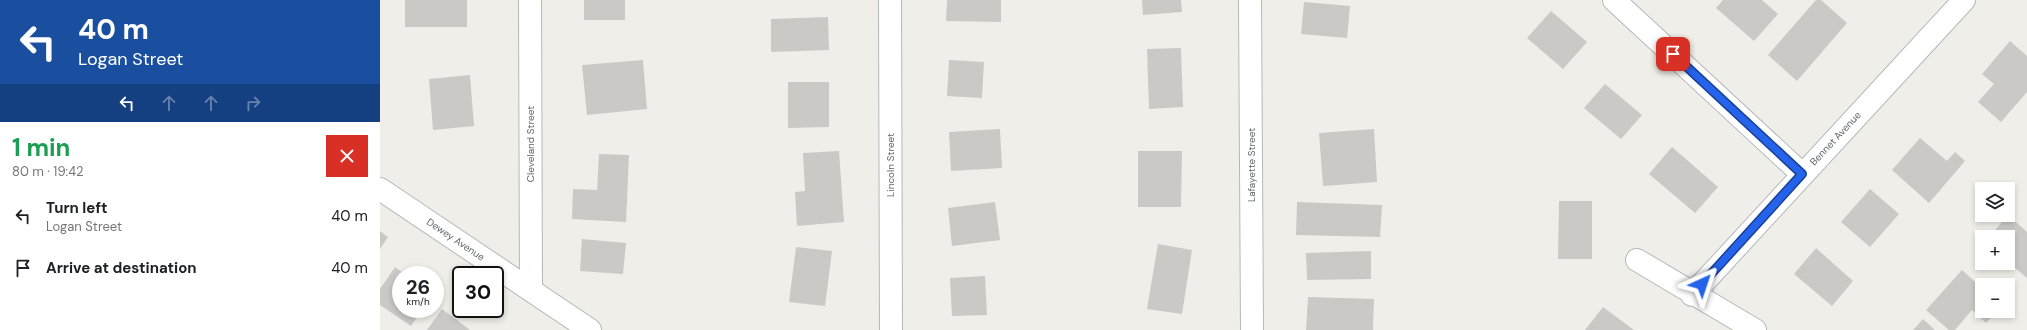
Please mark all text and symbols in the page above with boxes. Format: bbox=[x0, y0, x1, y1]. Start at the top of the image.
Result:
text: 40 m bbox=[78, 11, 149, 48]
icon: left bbox=[12, 16, 64, 68]
pin bbox=[1656, 37, 1690, 71]
icon: arrive bbox=[1662, 43, 1684, 65]
text: Logan Street bbox=[78, 47, 183, 71]
icon: left bbox=[116, 92, 138, 114]
icon: ahead bbox=[158, 92, 180, 114]
icon: ahead bbox=[200, 92, 222, 114]
icon: right bbox=[242, 92, 264, 114]
street label: Cleveland Street bbox=[524, 106, 537, 182]
street label: Bennet Avenue bbox=[1807, 108, 1864, 168]
street label: Lafayette Street bbox=[1245, 128, 1258, 202]
text: 1 min bbox=[12, 132, 70, 163]
street label: Lincoln Street bbox=[884, 133, 897, 197]
button: close bbox=[326, 135, 368, 177]
text: 80 m · 19:42 bbox=[12, 163, 84, 180]
map controls bbox=[1975, 182, 2015, 318]
button: layers bbox=[1975, 182, 2015, 222]
text: Turn left bbox=[46, 198, 107, 218]
icon: left bbox=[12, 205, 34, 227]
text: 40 m bbox=[331, 206, 368, 226]
street label: Dewey Avenue bbox=[424, 215, 488, 264]
text: Logan Street bbox=[46, 218, 122, 235]
button: + bbox=[1975, 230, 2015, 270]
icon: arrive bbox=[12, 257, 34, 279]
text: Arrive at destination bbox=[46, 258, 197, 278]
text: 40 m bbox=[331, 258, 368, 278]
position arrow bbox=[1681, 263, 1723, 305]
speed limit sign: 30 bbox=[452, 266, 504, 318]
text: 26 bbox=[406, 274, 430, 300]
button: − bbox=[1975, 278, 2015, 318]
text: km/h bbox=[406, 295, 430, 308]

